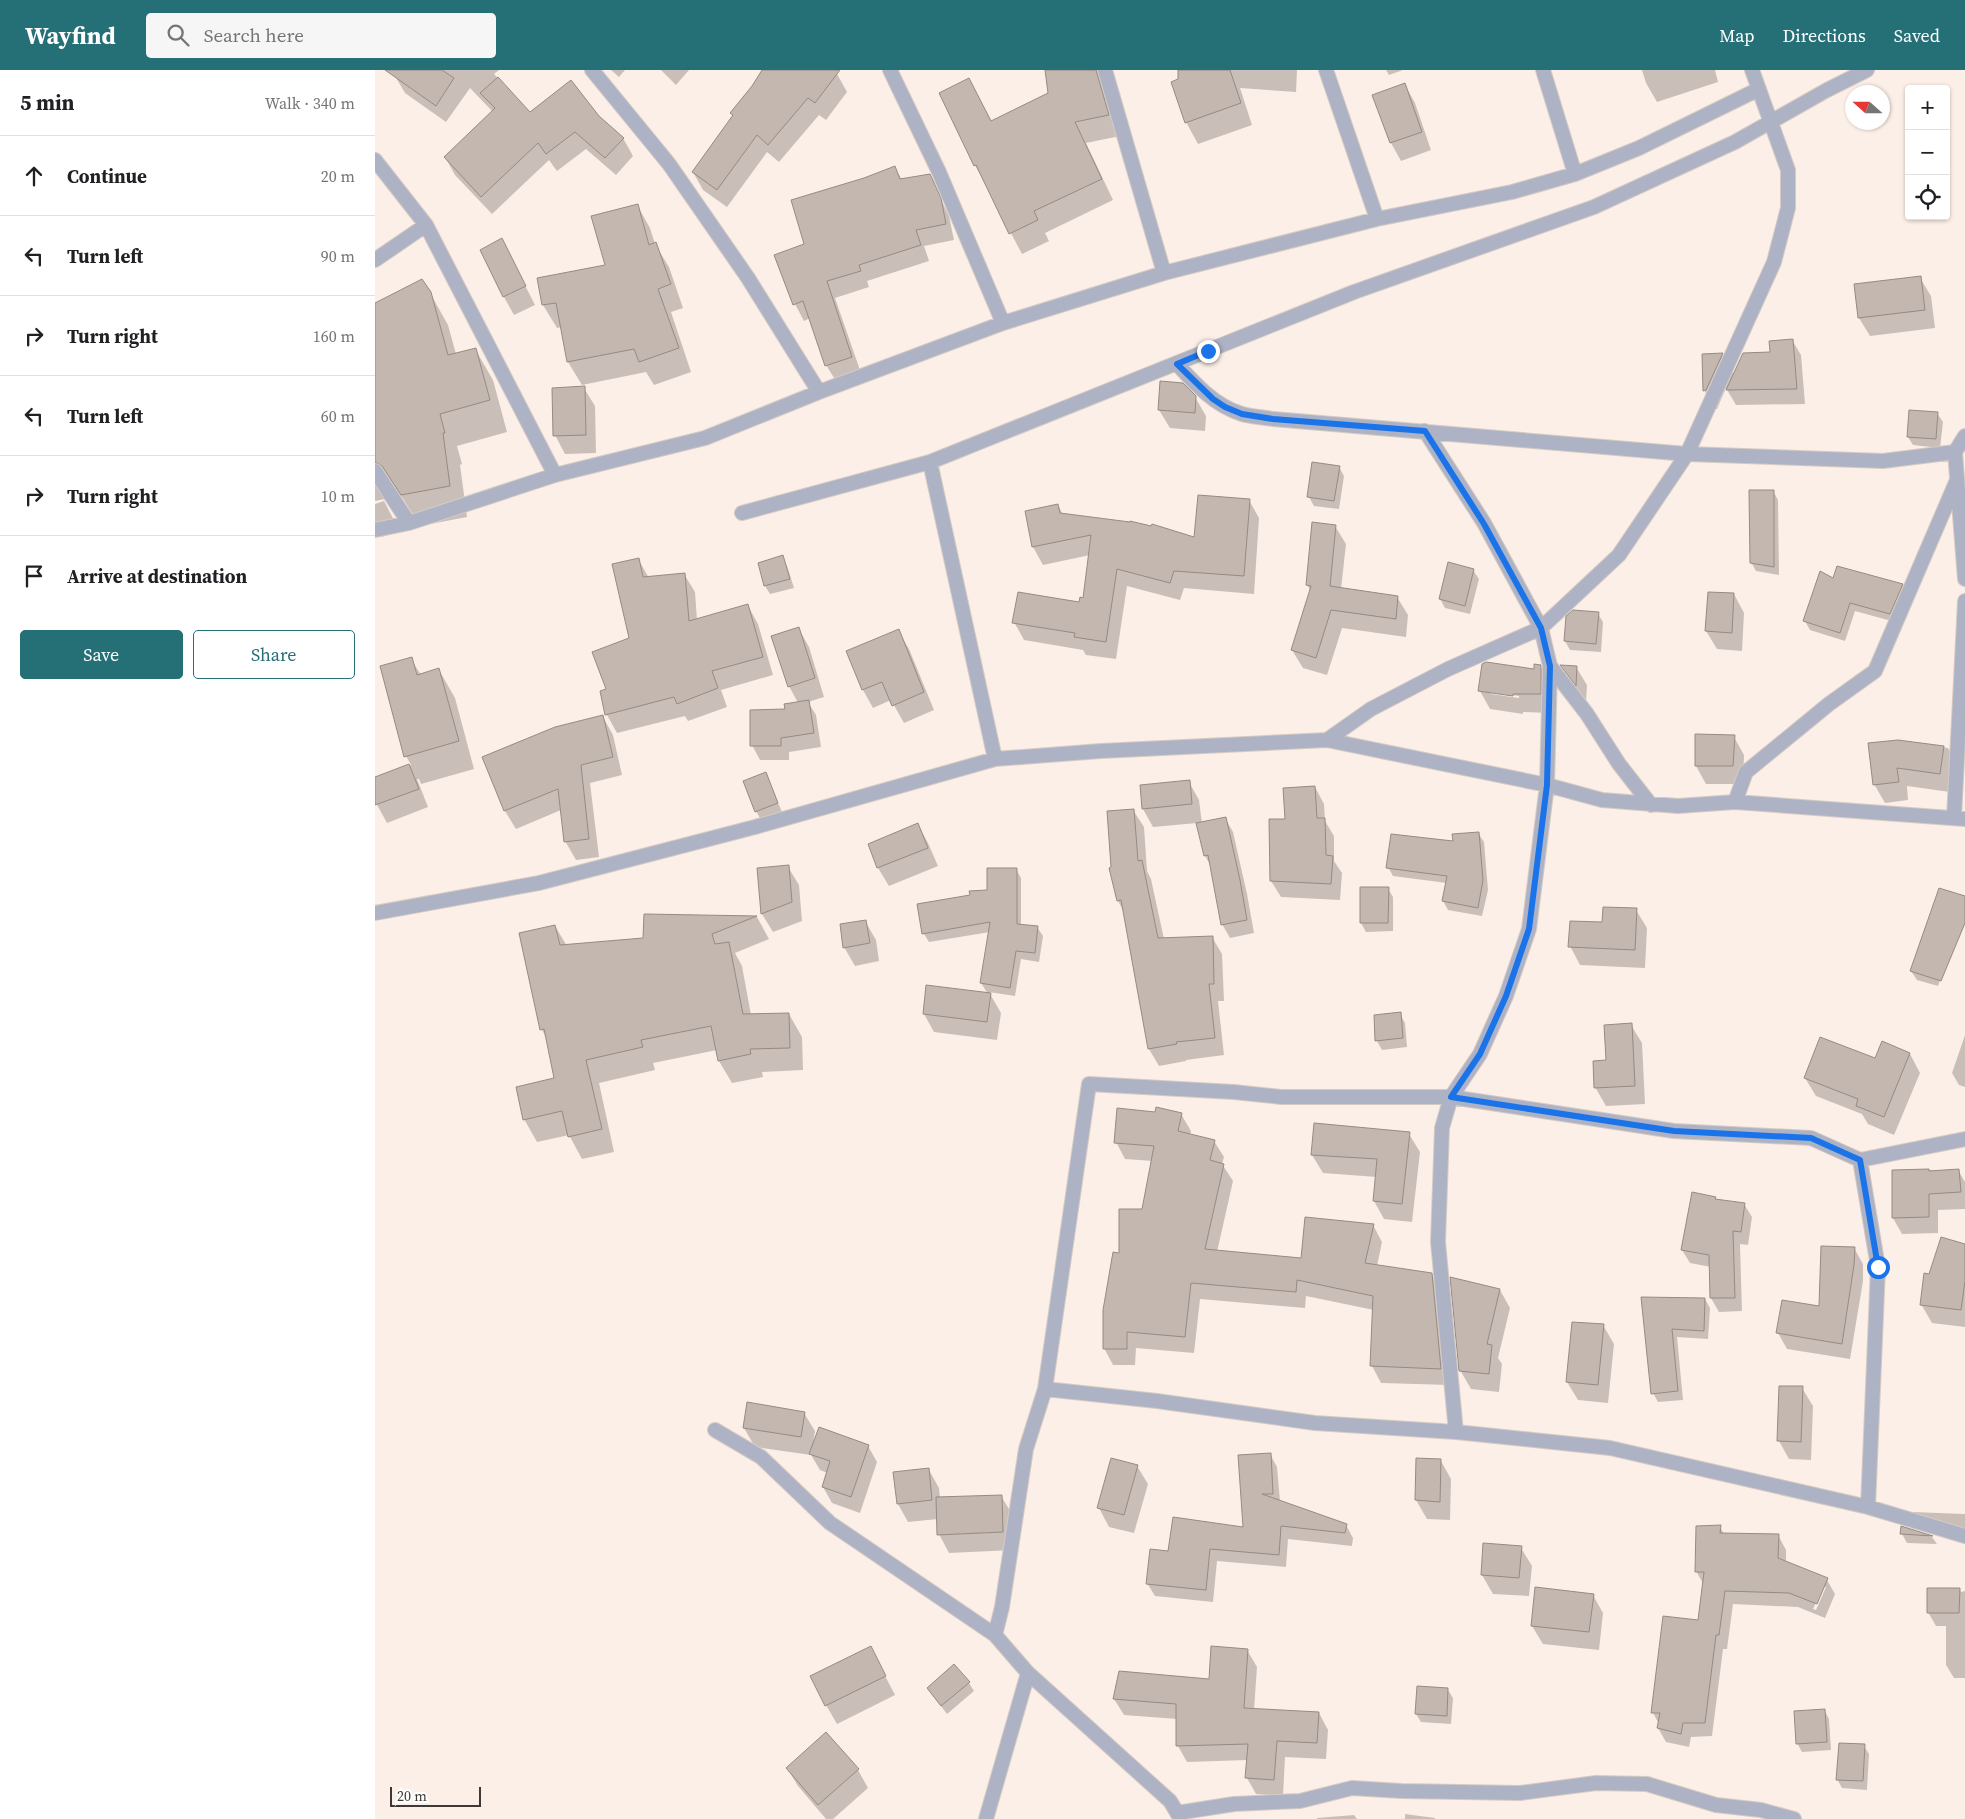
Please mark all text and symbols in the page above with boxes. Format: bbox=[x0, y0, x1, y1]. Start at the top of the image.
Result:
search box bbox=[146, 13, 496, 58]
text: Wayfind bbox=[25, 19, 116, 52]
icon: search bbox=[164, 21, 192, 49]
text: Search here bbox=[204, 22, 304, 48]
text: Map bbox=[1719, 23, 1755, 48]
text: Directions bbox=[1783, 23, 1866, 48]
text: Saved bbox=[1894, 23, 1940, 48]
north arrow bbox=[1845, 85, 1890, 130]
map controls bbox=[1905, 85, 1950, 220]
button: + bbox=[1905, 85, 1950, 130]
text: 5 min bbox=[20, 88, 75, 117]
text: Walk · 340 m bbox=[265, 92, 355, 114]
button: − bbox=[1905, 130, 1950, 175]
icon: ahead bbox=[20, 162, 48, 190]
text: Continue bbox=[67, 163, 147, 189]
text: 20 m bbox=[321, 165, 355, 187]
button: locate bbox=[1905, 175, 1950, 220]
icon: left bbox=[20, 242, 48, 270]
text: Turn left bbox=[67, 243, 143, 269]
text: 90 m bbox=[321, 245, 355, 267]
icon: right bbox=[20, 322, 48, 350]
text: Turn right bbox=[67, 323, 158, 349]
text: 160 m bbox=[313, 325, 355, 347]
route end bbox=[1197, 340, 1220, 363]
icon: left bbox=[20, 402, 48, 430]
text: Turn left bbox=[67, 403, 143, 429]
text: 60 m bbox=[321, 405, 355, 427]
icon: right bbox=[20, 482, 48, 510]
text: Turn right bbox=[67, 483, 158, 509]
text: 10 m bbox=[321, 485, 355, 507]
icon: arrive bbox=[20, 562, 48, 590]
text: Arrive at destination bbox=[67, 563, 247, 589]
button: Save bbox=[20, 630, 183, 679]
button: Share bbox=[193, 630, 355, 679]
route start bbox=[1867, 1256, 1890, 1279]
scale bar bbox=[390, 1784, 481, 1807]
text: 20 m bbox=[397, 1786, 427, 1806]

